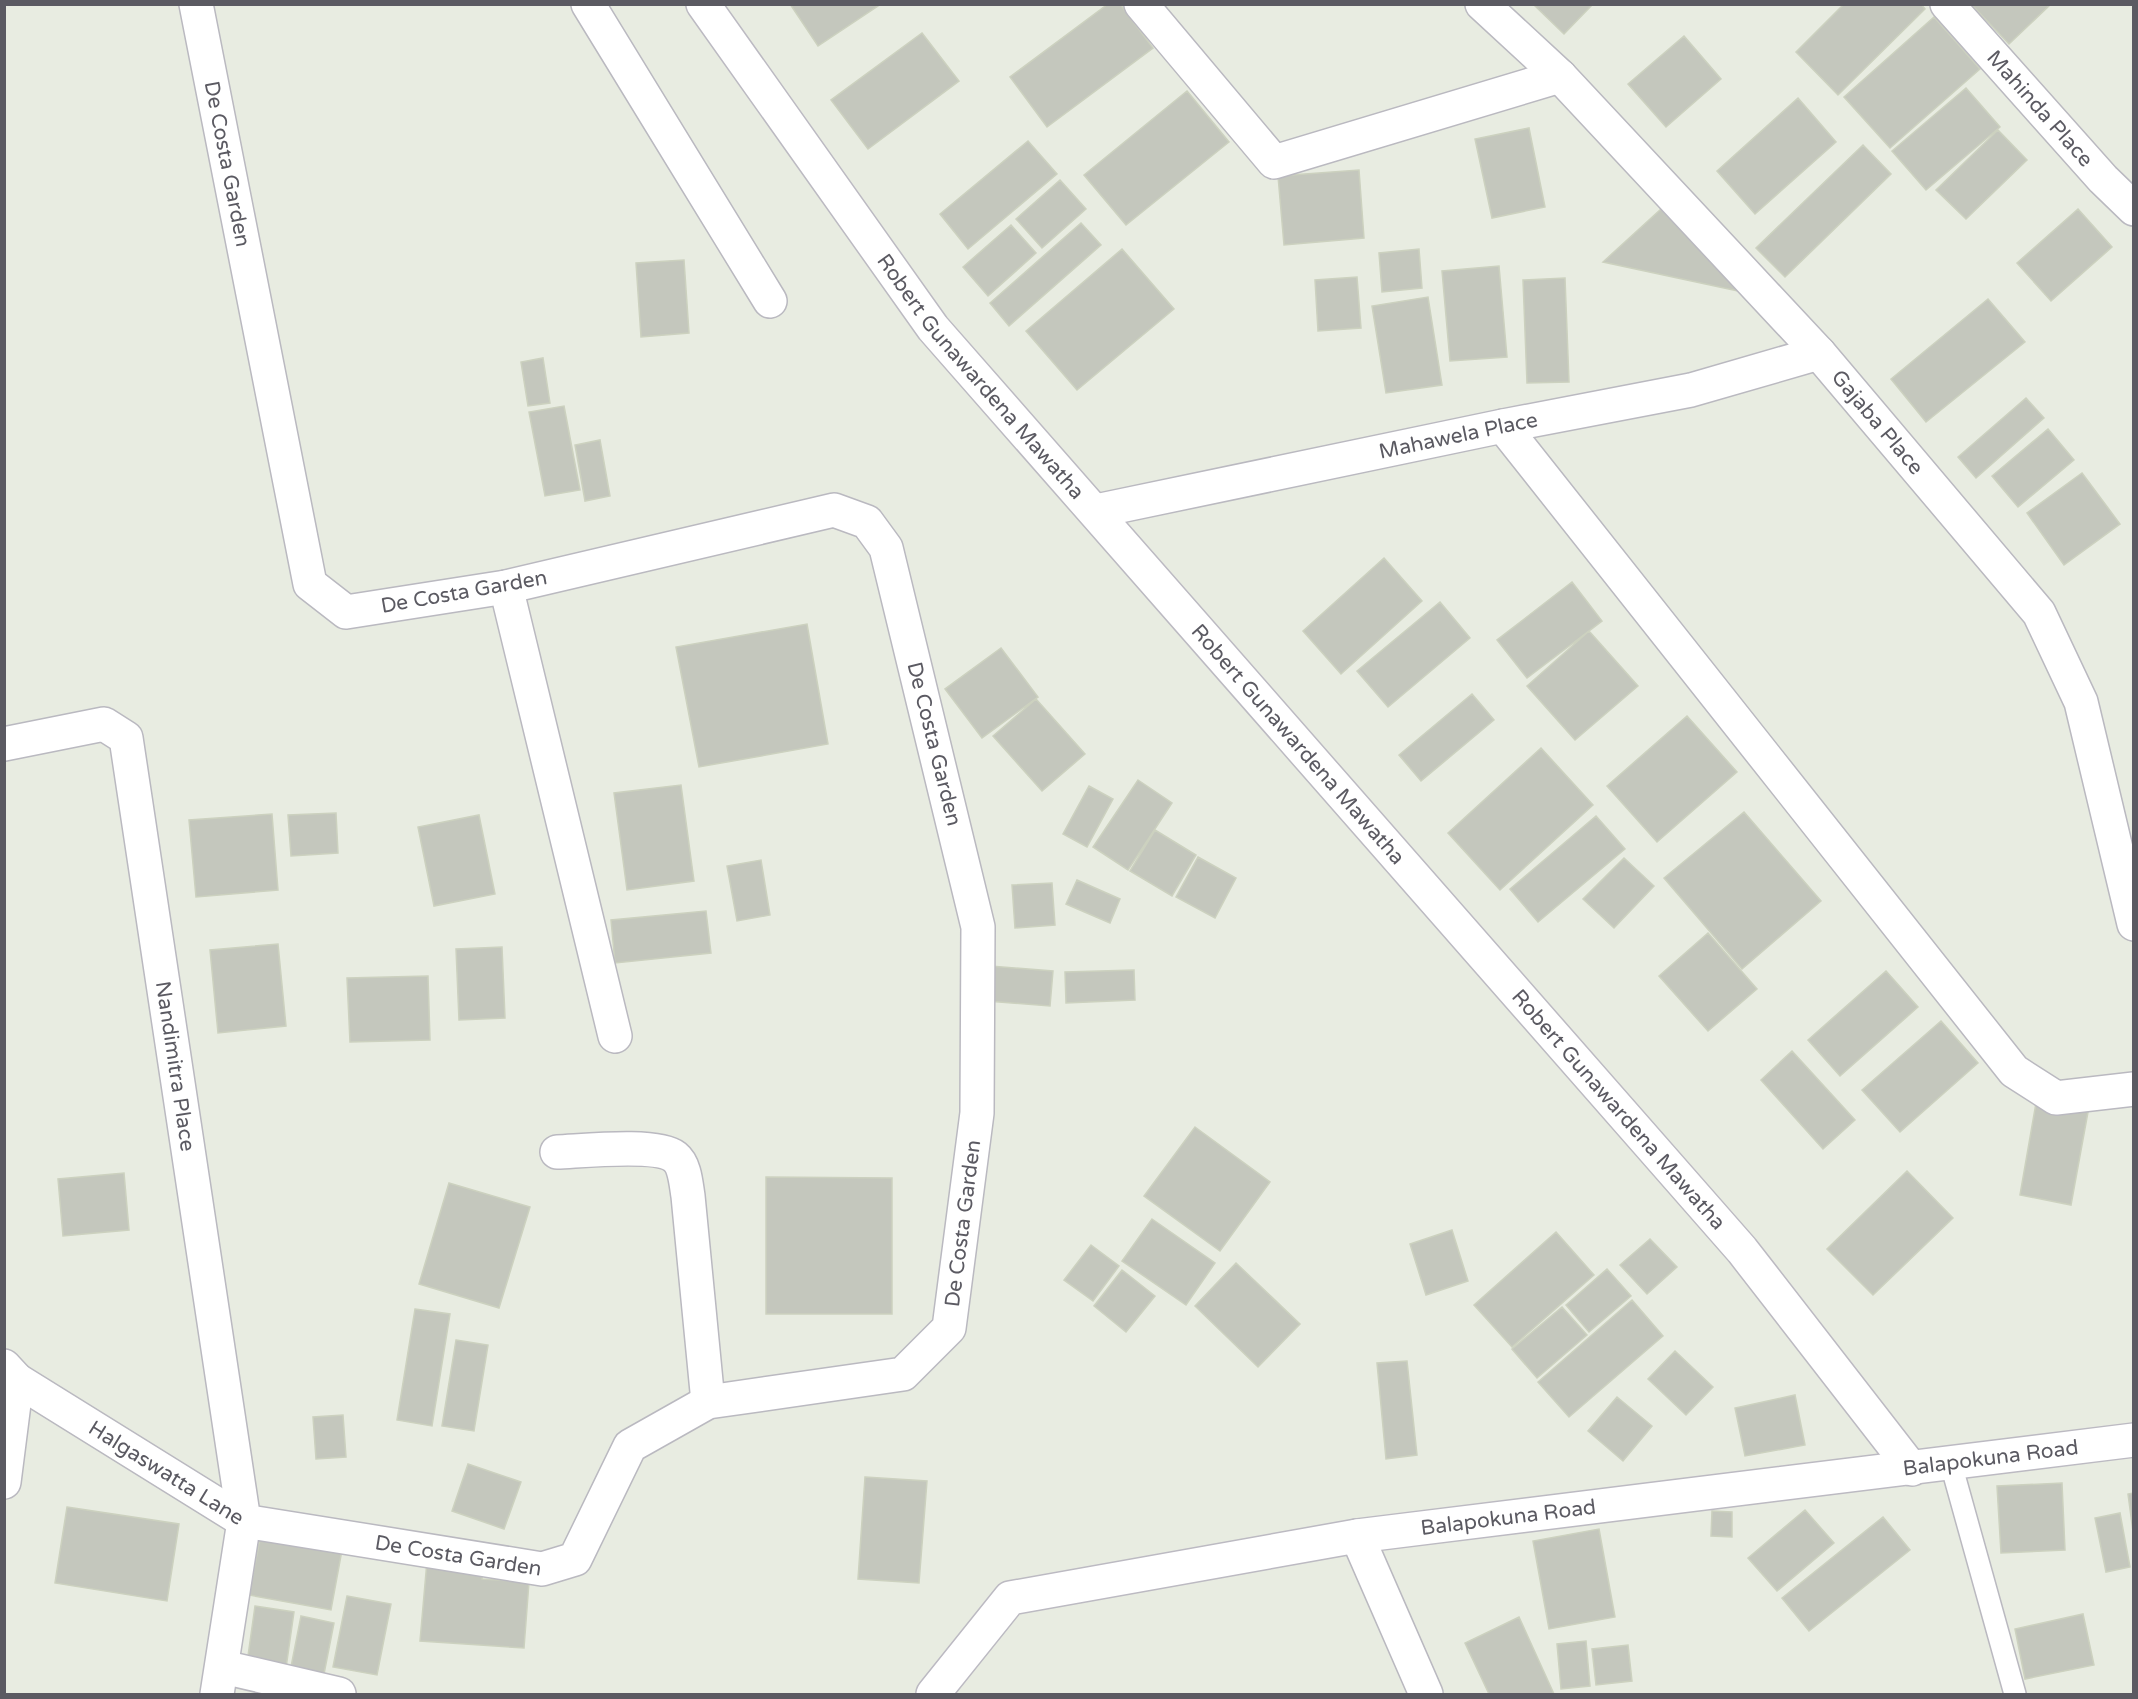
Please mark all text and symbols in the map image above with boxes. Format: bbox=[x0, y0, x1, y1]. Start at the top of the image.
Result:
street label: Mahinda Place bbox=[1982, 45, 2099, 172]
street label: De Costa Garden bbox=[199, 79, 255, 249]
street label: Robert Gunawardena Mawatha bbox=[872, 249, 1090, 504]
street label: Gajaba Place bbox=[1826, 365, 1929, 480]
street label: Mahawela Place bbox=[1377, 407, 1540, 464]
street label: De Costa Garden bbox=[379, 565, 549, 619]
street label: Robert Gunawardena Mawatha bbox=[1186, 619, 1410, 869]
street label: De Costa Garden bbox=[902, 659, 966, 829]
street label: Nandimitra Place bbox=[150, 979, 201, 1153]
street label: Robert Gunawardena Mawatha bbox=[1507, 984, 1731, 1235]
street label: De Costa Garden bbox=[939, 1138, 986, 1309]
street label: Halgaswatta Lane bbox=[84, 1415, 249, 1530]
street label: Balapokuna Road bbox=[1901, 1434, 2080, 1481]
street label: Balapokuna Road bbox=[1419, 1494, 1597, 1541]
street label: De Costa Garden bbox=[373, 1530, 544, 1581]

